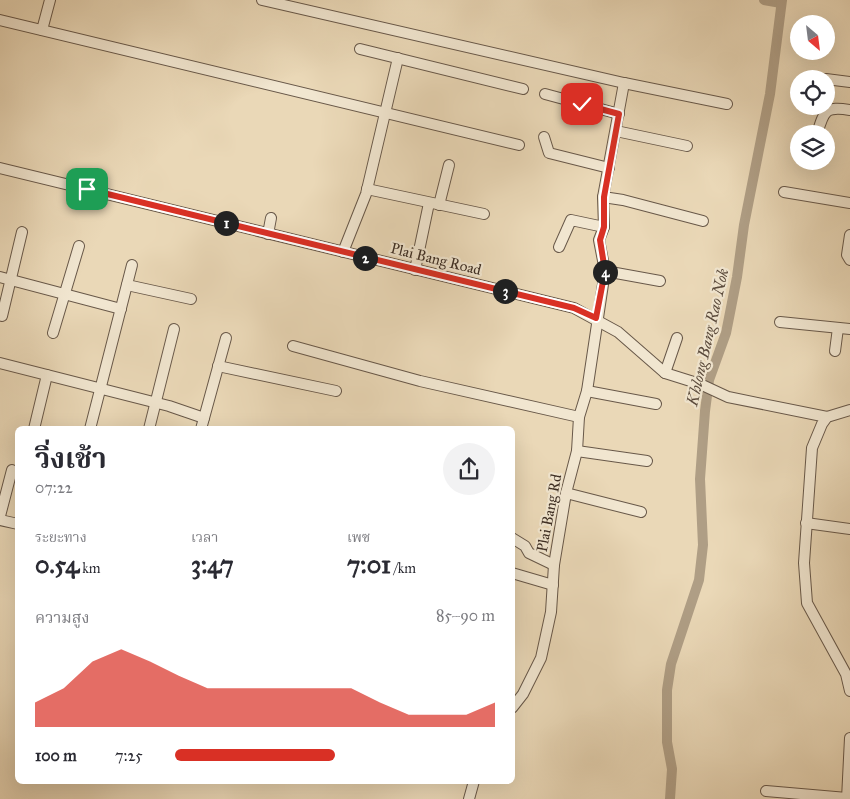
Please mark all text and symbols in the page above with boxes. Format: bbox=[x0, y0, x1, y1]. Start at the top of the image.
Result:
north arrow bbox=[790, 15, 835, 60]
map controls bbox=[790, 15, 835, 170]
button: locate bbox=[790, 70, 835, 115]
pin bbox=[561, 83, 603, 125]
icon: check bbox=[568, 90, 596, 118]
button: layers bbox=[790, 125, 835, 170]
pin bbox=[66, 168, 108, 210]
icon: arrive bbox=[73, 175, 101, 203]
pin: 1 bbox=[214, 210, 238, 236]
text: 1 bbox=[224, 215, 229, 232]
street label: Plai Bang Road bbox=[389, 239, 484, 279]
pin: 2 bbox=[352, 246, 378, 270]
text: 2 bbox=[362, 250, 369, 267]
pin: 4 bbox=[592, 260, 618, 284]
text: 4 bbox=[602, 264, 609, 281]
water label: Khlong Bang Rao Nok bbox=[682, 267, 733, 409]
pin: 3 bbox=[492, 278, 518, 304]
text: 3 bbox=[503, 283, 508, 300]
text: วิ่งเช้า bbox=[35, 441, 107, 476]
button: share bbox=[443, 443, 495, 495]
street label: Plai Bang Rd bbox=[533, 472, 565, 553]
text: 07:22 bbox=[35, 478, 73, 497]
text: ระยะทาง bbox=[35, 529, 87, 546]
text: เวลา bbox=[191, 529, 218, 546]
text: เพซ bbox=[347, 529, 370, 546]
text: 0.54 bbox=[35, 549, 79, 580]
text: 3:47 bbox=[191, 549, 233, 580]
text: 7:01 bbox=[347, 549, 391, 580]
text: km bbox=[79, 560, 101, 577]
text: /km bbox=[391, 560, 416, 577]
text: 85–90 m bbox=[436, 606, 495, 625]
text: ความสูง bbox=[35, 608, 90, 627]
text: 100 m bbox=[35, 746, 77, 765]
text: 7:25 bbox=[115, 746, 143, 765]

